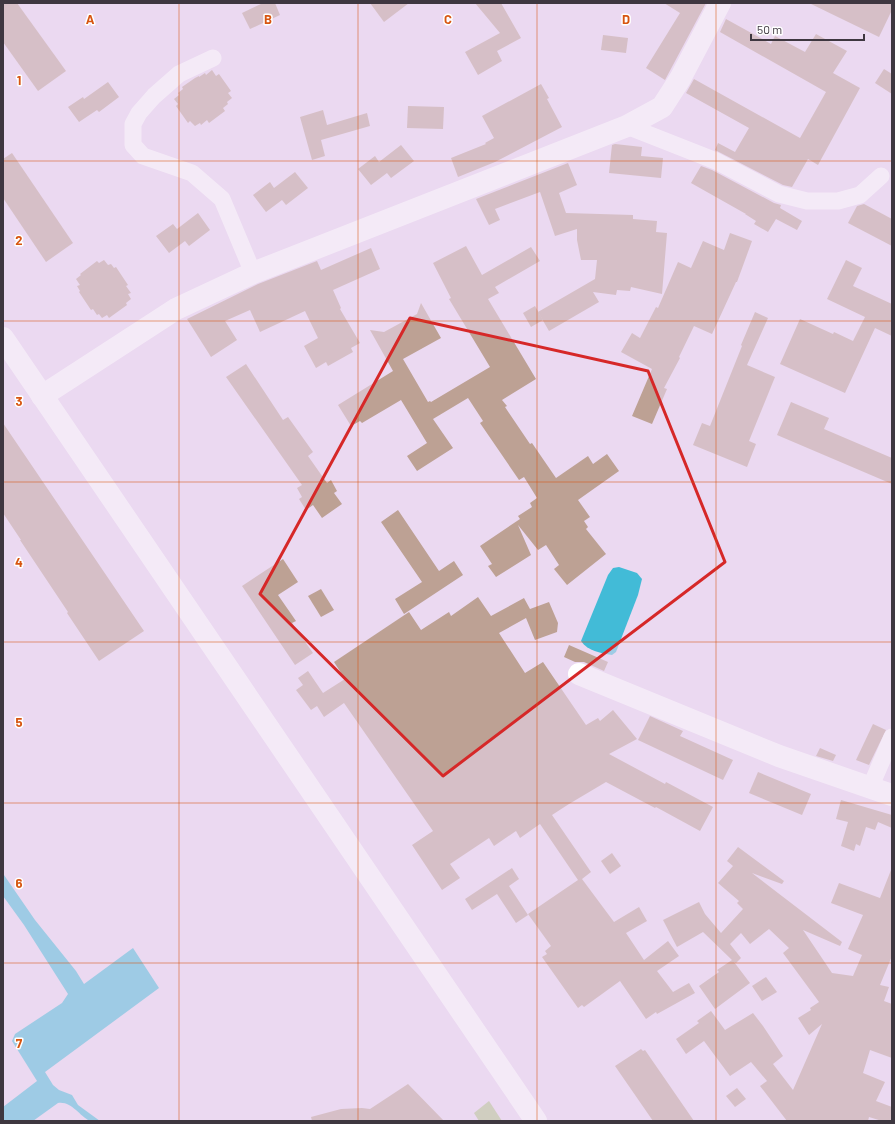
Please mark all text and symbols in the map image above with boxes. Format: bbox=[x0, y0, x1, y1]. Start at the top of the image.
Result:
text: A bbox=[86, 11, 95, 27]
text: B bbox=[264, 11, 272, 27]
text: C bbox=[444, 11, 452, 27]
text: D bbox=[622, 11, 630, 27]
scale bar bbox=[751, 16, 864, 42]
text: 50 m bbox=[757, 22, 782, 36]
text: 1 bbox=[17, 72, 21, 88]
text: 2 bbox=[15, 232, 23, 248]
text: 3 bbox=[15, 393, 23, 409]
text: 4 bbox=[15, 554, 23, 570]
text: 5 bbox=[15, 714, 23, 730]
text: 6 bbox=[16, 875, 23, 891]
text: 7 bbox=[16, 1035, 23, 1051]

